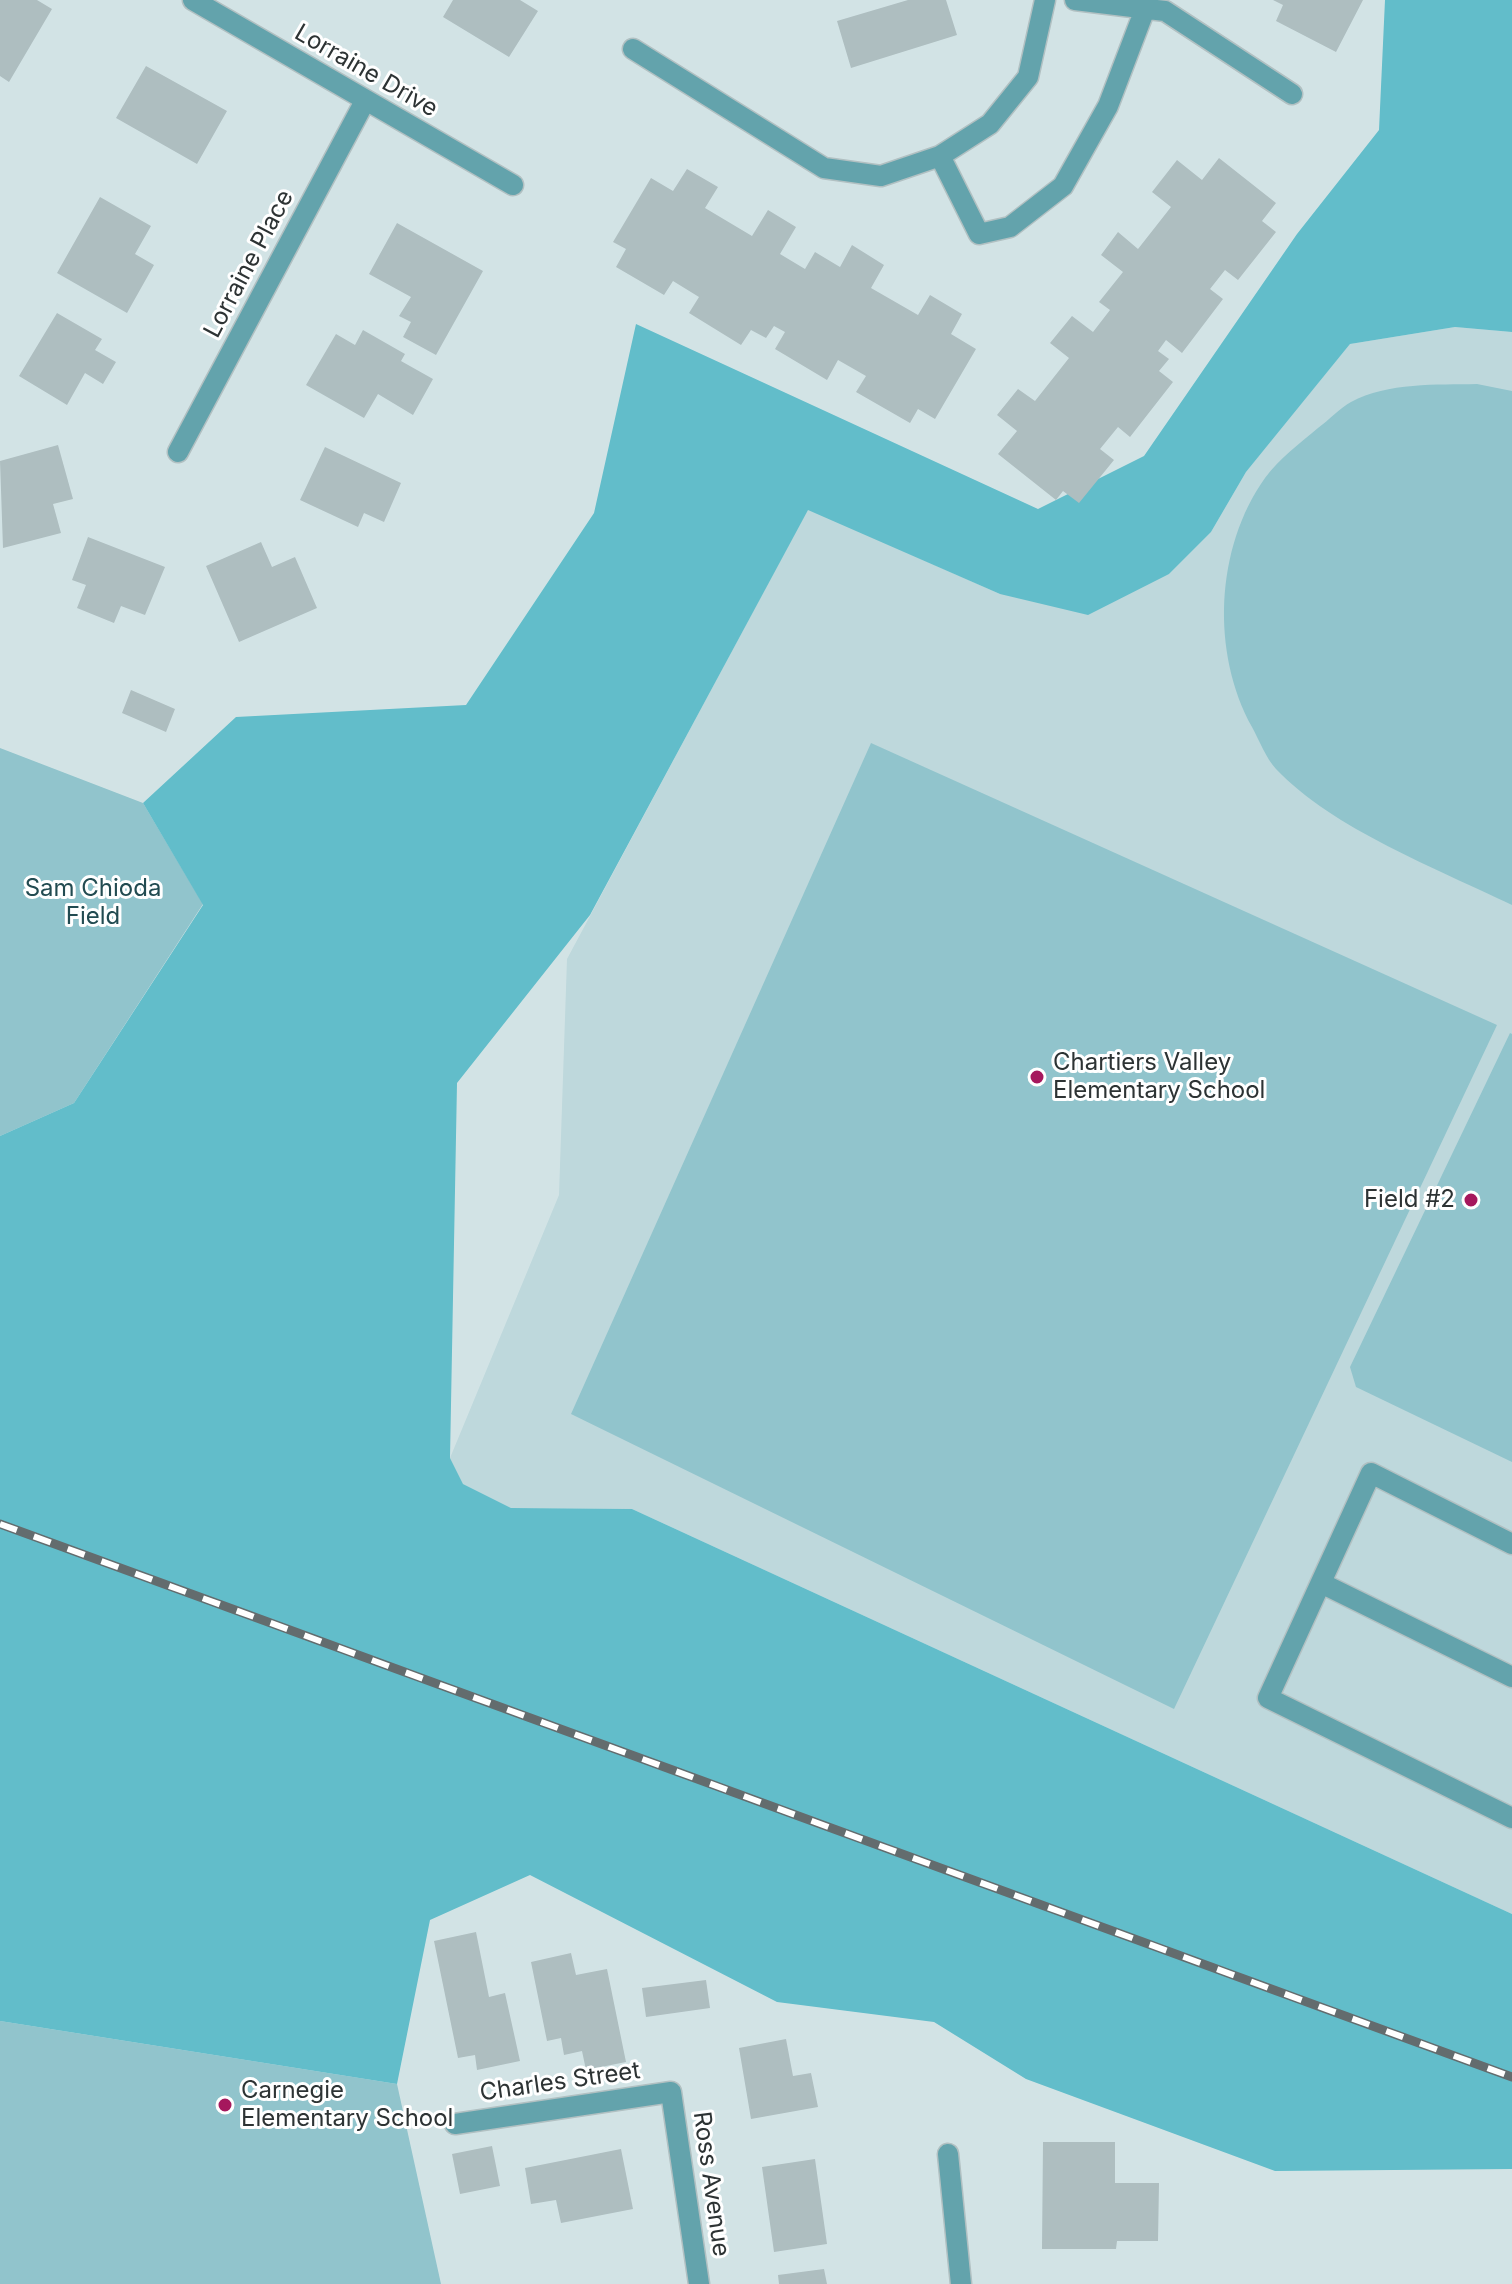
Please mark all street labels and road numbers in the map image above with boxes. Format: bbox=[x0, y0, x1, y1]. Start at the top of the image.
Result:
street label: Lorraine Drive bbox=[289, 18, 443, 124]
street label: Lorraine Place bbox=[198, 185, 300, 343]
street label: Charles Street bbox=[478, 2056, 642, 2108]
street label: Ross Avenue bbox=[687, 2110, 735, 2258]

